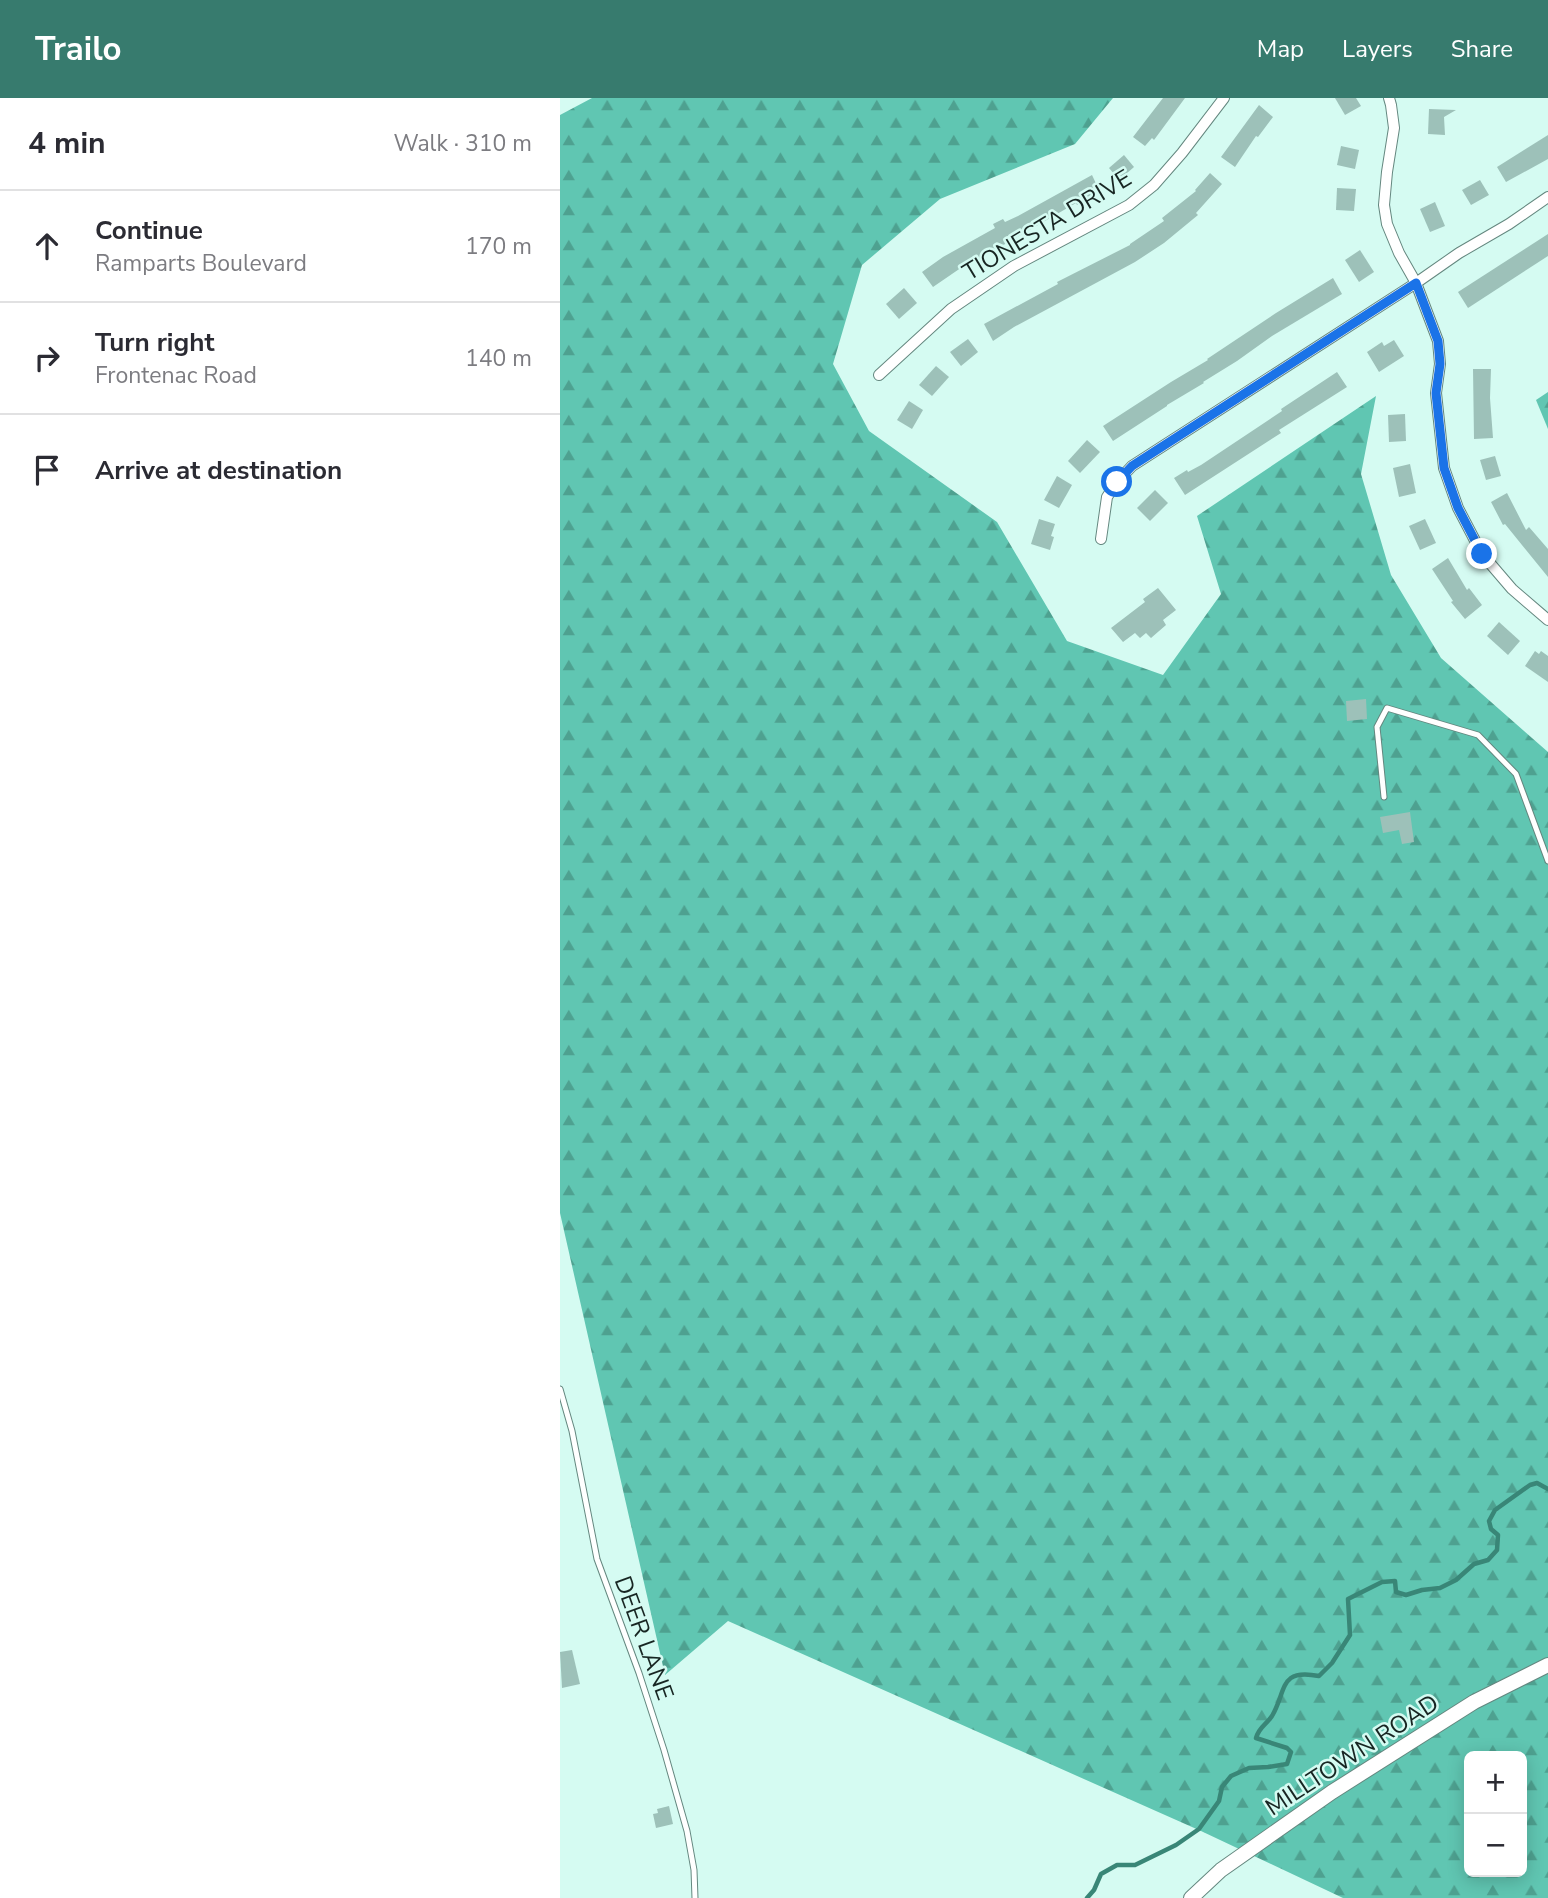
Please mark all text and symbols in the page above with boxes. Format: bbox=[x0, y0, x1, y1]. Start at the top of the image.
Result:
text: Trailo bbox=[35, 27, 122, 72]
text: Map bbox=[1257, 33, 1304, 65]
text: Layers bbox=[1342, 33, 1413, 65]
text: Share bbox=[1451, 33, 1513, 65]
text: 4 min bbox=[28, 123, 106, 164]
text: Walk · 310 m bbox=[393, 128, 532, 159]
street label: TIONESTA DRIVE bbox=[957, 162, 1137, 288]
text: Continue bbox=[95, 213, 203, 248]
icon: ahead bbox=[28, 227, 66, 265]
text: 170 m bbox=[465, 231, 532, 262]
text: Ramparts Boulevard bbox=[95, 248, 307, 279]
text: Turn right bbox=[95, 325, 214, 360]
icon: right bbox=[28, 339, 66, 377]
text: 140 m bbox=[465, 343, 532, 374]
text: Frontenac Road bbox=[95, 360, 257, 391]
icon: arrive bbox=[28, 451, 66, 489]
text: Arrive at destination bbox=[95, 453, 342, 488]
route start bbox=[1101, 466, 1132, 497]
route end bbox=[1466, 538, 1497, 569]
street label: DEER LANE bbox=[607, 1572, 681, 1704]
street label: MILLTOWN ROAD bbox=[1259, 1687, 1445, 1823]
map controls bbox=[1464, 1751, 1527, 1877]
button: + bbox=[1464, 1751, 1527, 1814]
button: − bbox=[1464, 1814, 1527, 1877]

